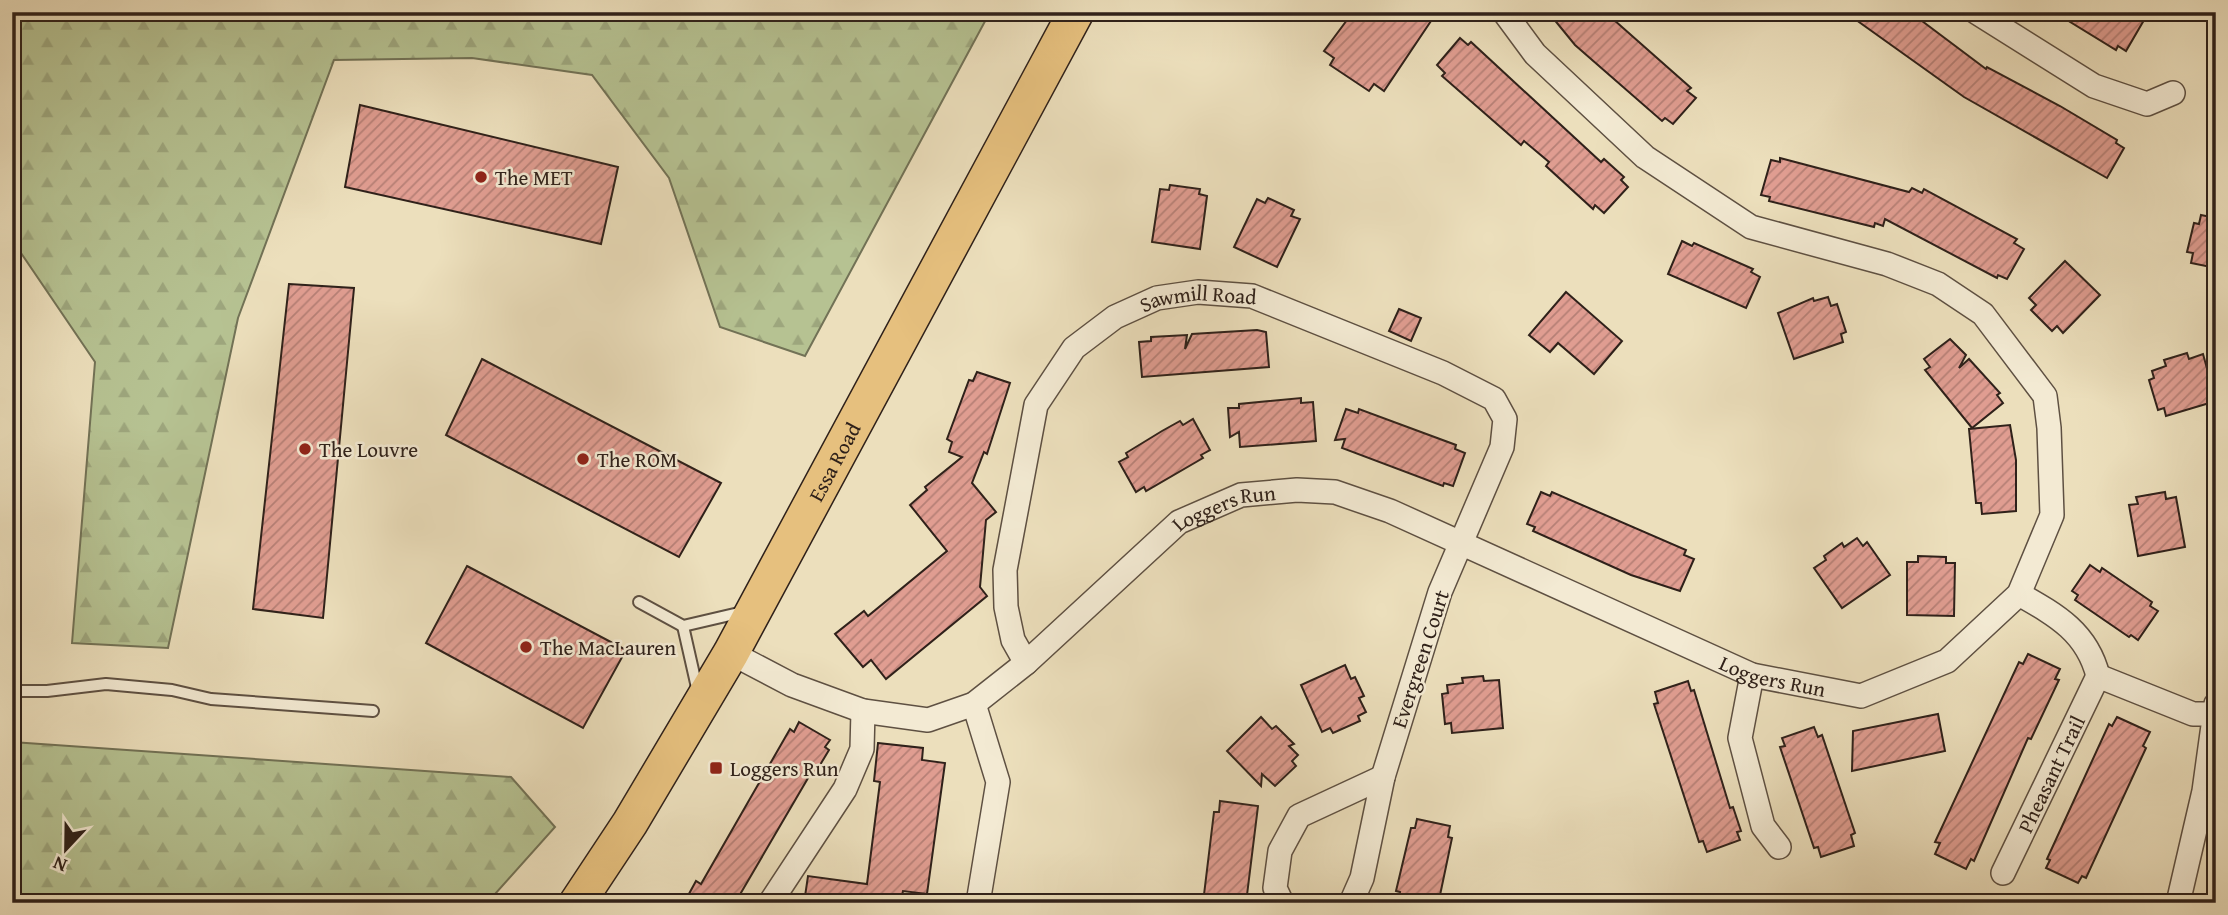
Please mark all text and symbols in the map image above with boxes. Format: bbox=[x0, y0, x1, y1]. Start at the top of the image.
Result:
place label: The MET bbox=[495, 162, 573, 193]
marker: The MET bbox=[473, 169, 489, 185]
street label: Sawmill Road bbox=[1134, 276, 1258, 320]
street label: Essa Road bbox=[800, 416, 868, 507]
place label: The Louvre bbox=[319, 434, 418, 465]
marker: The Louvre bbox=[297, 441, 313, 457]
place label: The ROM bbox=[597, 444, 677, 475]
marker: The ROM bbox=[575, 451, 591, 467]
street label: Loggers Run bbox=[1164, 476, 1277, 538]
street label: Evergreen Court bbox=[1383, 585, 1457, 732]
place label: The MacLauren bbox=[540, 632, 676, 663]
marker: The MacLauren bbox=[518, 639, 534, 655]
street label: Loggers Run bbox=[1715, 647, 1828, 704]
street label: Pheasant Trail bbox=[2009, 710, 2092, 838]
place label: Loggers Run bbox=[730, 753, 839, 784]
marker: Loggers Run bbox=[708, 760, 724, 776]
north arrow bbox=[32, 814, 102, 884]
text: N bbox=[48, 849, 71, 880]

